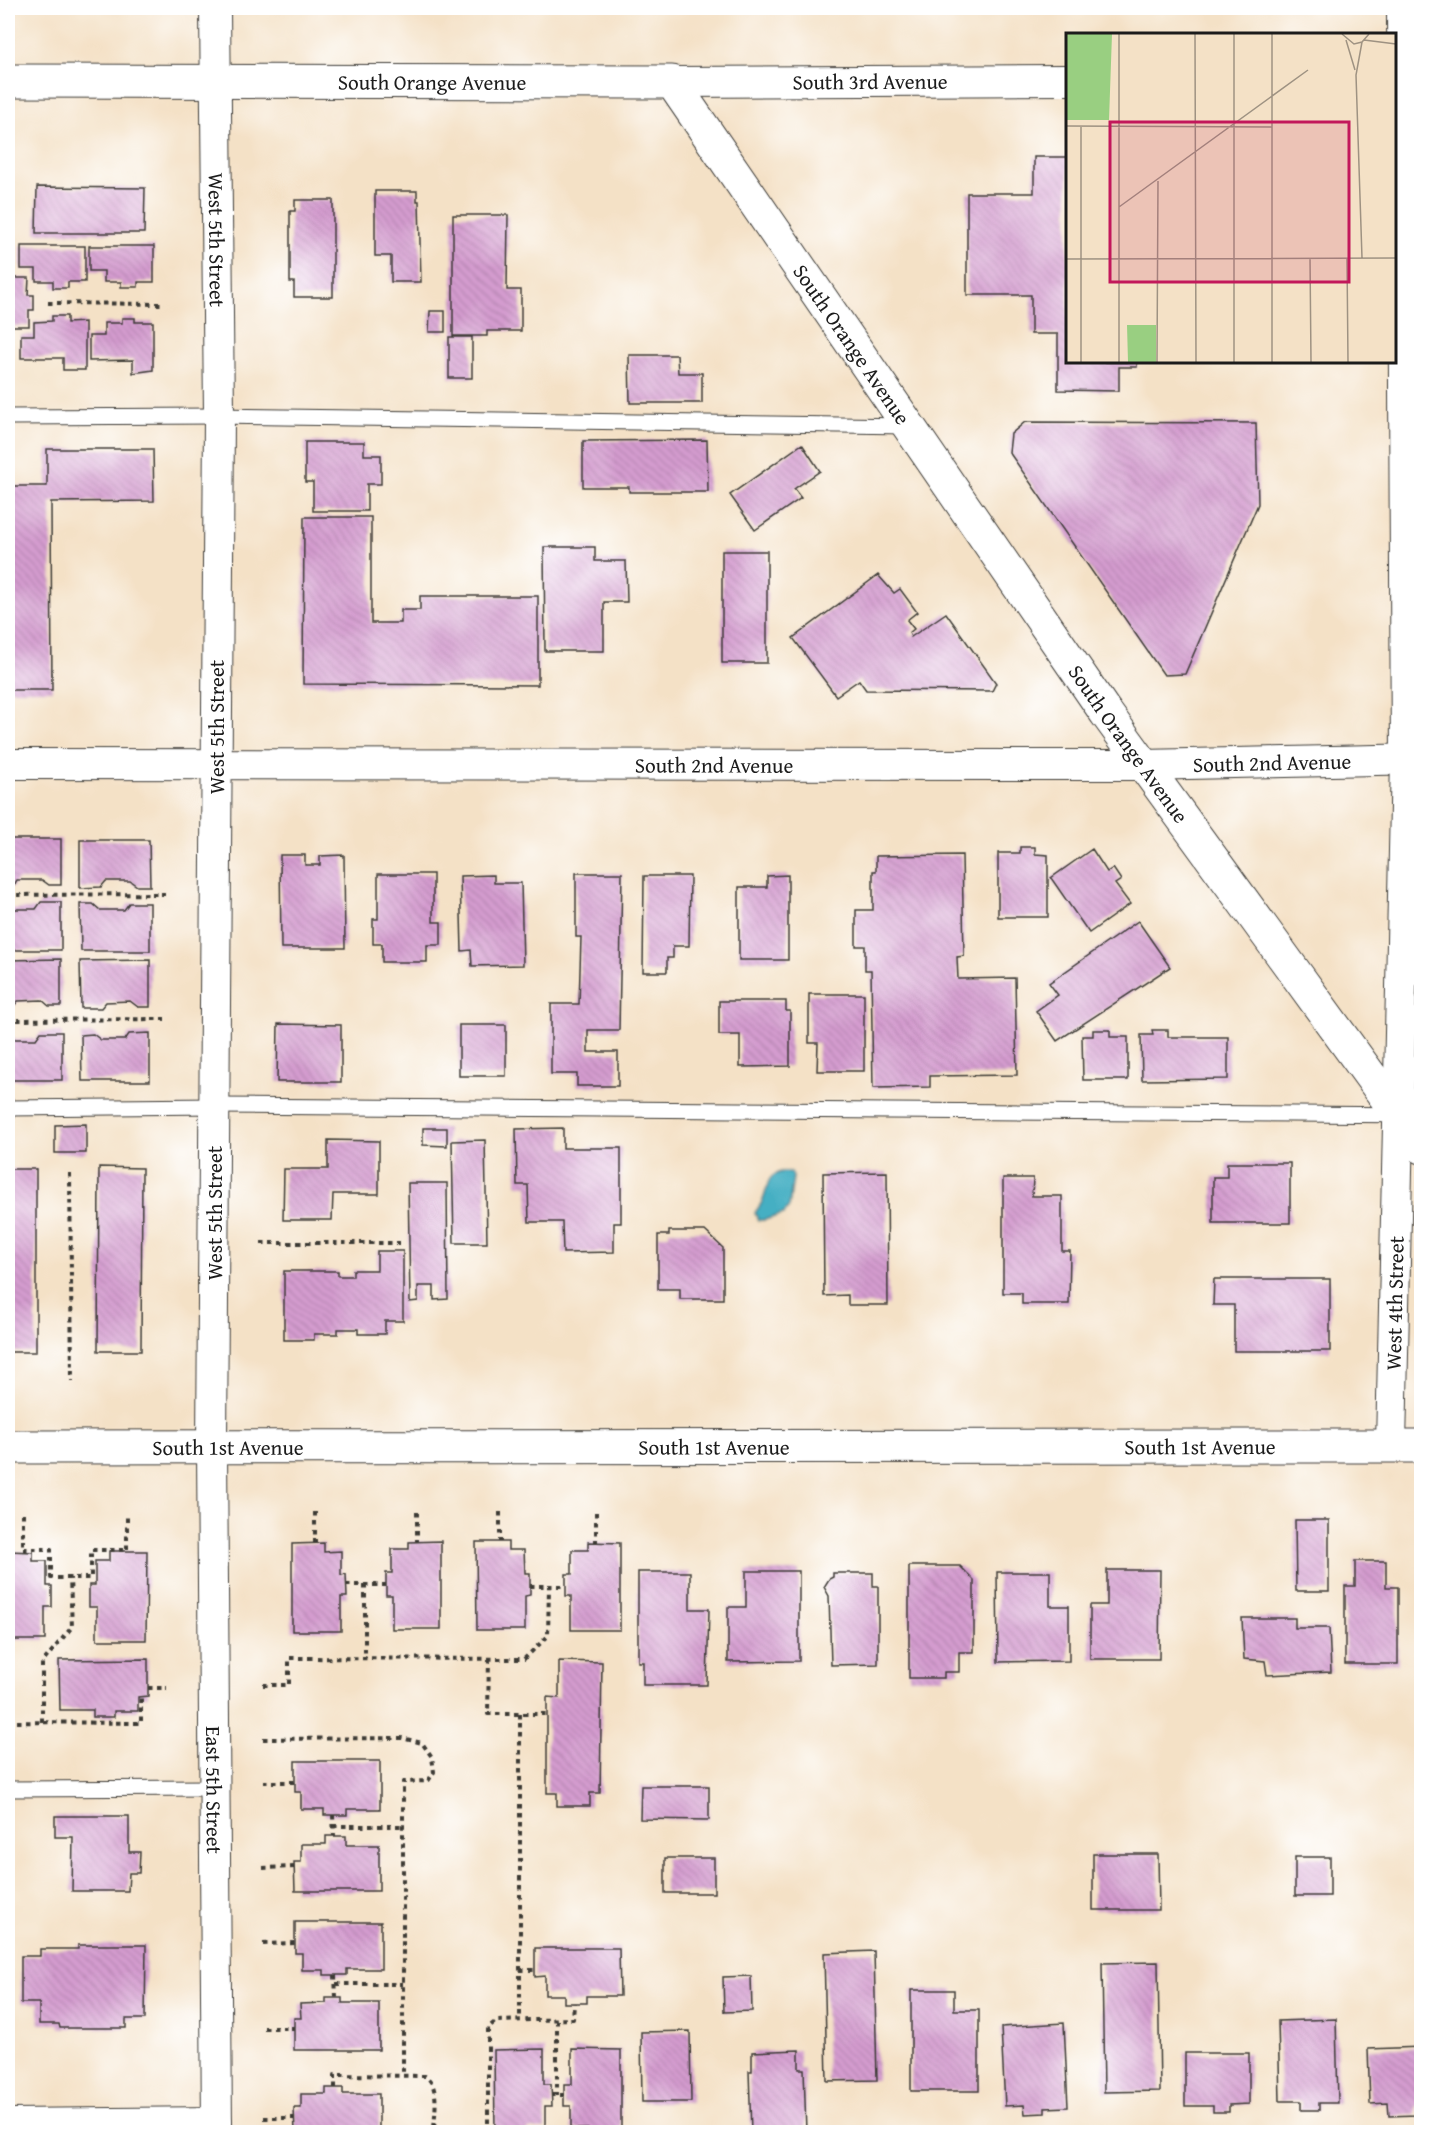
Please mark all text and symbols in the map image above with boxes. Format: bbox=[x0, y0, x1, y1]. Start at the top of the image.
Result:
inset map bbox=[1066, 33, 1396, 363]
street label: South 3rd Avenue bbox=[792, 65, 948, 97]
street label: South Orange Avenue bbox=[338, 66, 526, 97]
street label: West 5th Street bbox=[201, 173, 233, 308]
street label: South Orange Avenue bbox=[786, 257, 919, 431]
street label: South Orange Avenue bbox=[1061, 658, 1197, 829]
street label: West 5th Street bbox=[201, 659, 232, 794]
street label: South 2nd Avenue bbox=[1192, 745, 1352, 779]
street label: South 2nd Avenue bbox=[635, 749, 793, 780]
street label: West 5th Street bbox=[199, 1145, 230, 1280]
street label: West 4th Street bbox=[1377, 1235, 1411, 1371]
street label: South 1st Avenue bbox=[152, 1431, 304, 1462]
street label: South 1st Avenue bbox=[638, 1431, 790, 1462]
street label: South 1st Avenue bbox=[1124, 1431, 1276, 1462]
street label: East 5th Street bbox=[199, 1726, 230, 1855]

